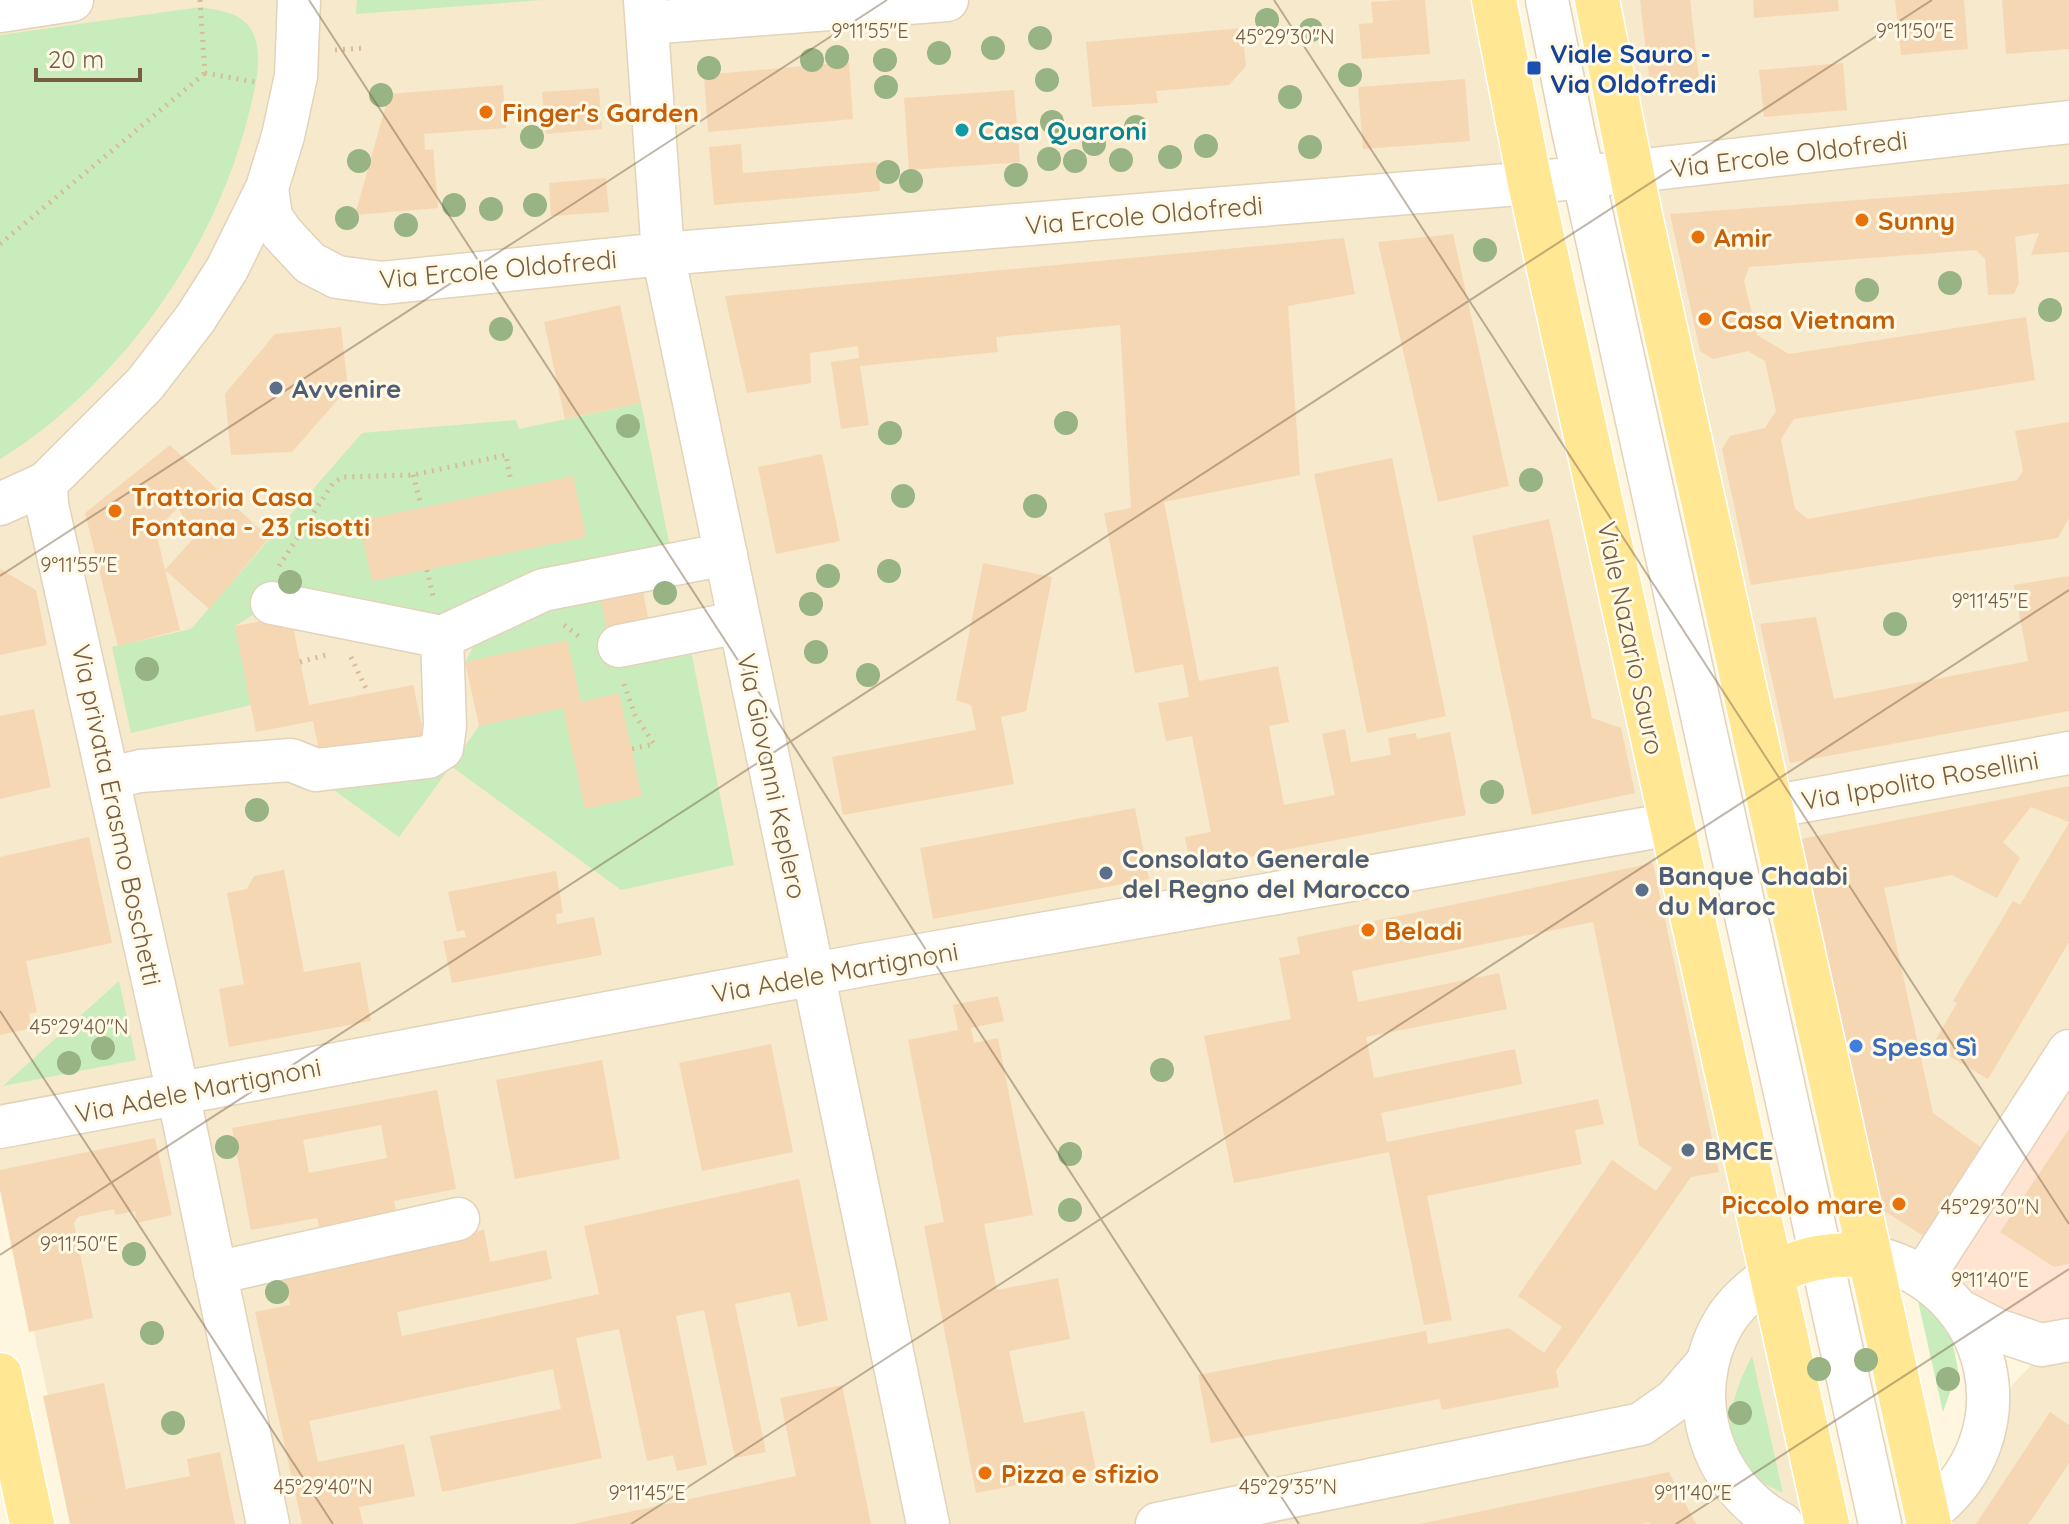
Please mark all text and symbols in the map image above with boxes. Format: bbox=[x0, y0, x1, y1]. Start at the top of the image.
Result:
text: 9°11'55"E bbox=[831, 18, 909, 43]
text: 9°11'50"E bbox=[1876, 18, 1954, 43]
text: 45°29'30"N bbox=[1236, 24, 1334, 49]
scale bar bbox=[36, 32, 140, 82]
place label: Viale Sauro - Via Oldofredi bbox=[1550, 37, 1716, 100]
text: 20 m bbox=[48, 44, 104, 74]
marker: Viale Sauro - Via Oldofredi bbox=[1525, 59, 1543, 77]
place label: Finger's Garden bbox=[502, 96, 699, 129]
marker: Finger's Garden bbox=[477, 103, 495, 121]
place label: Casa Quaroni bbox=[978, 114, 1147, 147]
marker: Casa Quaroni bbox=[953, 121, 971, 139]
street label: Via Ercole Oldofredi bbox=[1669, 123, 1909, 185]
street label: Via Ercole Oldofredi bbox=[1024, 188, 1264, 242]
place label: Sunny bbox=[1878, 204, 1955, 237]
marker: Sunny bbox=[1853, 211, 1871, 229]
place label: Amir bbox=[1714, 221, 1772, 254]
marker: Amir bbox=[1689, 228, 1707, 246]
street label: Via Ercole Oldofredi bbox=[378, 242, 618, 296]
place label: Casa Vietnam bbox=[1721, 303, 1896, 336]
marker: Casa Vietnam bbox=[1696, 310, 1714, 328]
place label: Avvenire bbox=[292, 372, 401, 405]
marker: Avvenire bbox=[267, 379, 285, 397]
place label: Trattoria Casa Fontana - 23 risotti bbox=[131, 480, 370, 543]
marker: Trattoria Casa Fontana - 23 risotti bbox=[106, 502, 124, 520]
street label: Viale Nazario Sauro bbox=[1590, 518, 1672, 758]
text: 9°11'55"E bbox=[40, 552, 118, 577]
text: 9°11'45"E bbox=[1951, 588, 2029, 613]
street label: Via privata Erasmo Boschetti bbox=[65, 641, 169, 989]
street label: Via Giovanni Keplero bbox=[730, 650, 814, 902]
street label: Via Ippolito Rosellini bbox=[1799, 743, 2041, 817]
place label: Consolato Generale del Regno del Marocco bbox=[1122, 842, 1410, 905]
place label: Banque Chaabi du Maroc bbox=[1658, 859, 1848, 922]
marker: Consolato Generale del Regno del Marocco bbox=[1097, 864, 1115, 882]
marker: Banque Chaabi du Maroc bbox=[1633, 881, 1651, 899]
place label: Beladi bbox=[1384, 914, 1462, 947]
marker: Beladi bbox=[1359, 921, 1377, 939]
street label: Via Adele Martignoni bbox=[709, 934, 961, 1010]
text: 45°29'40"N bbox=[30, 1014, 129, 1039]
place label: Spesa Sì bbox=[1872, 1030, 1977, 1063]
marker: Spesa Sì bbox=[1847, 1037, 1865, 1055]
street label: Via Adele Martignoni bbox=[72, 1050, 324, 1130]
place label: BMCE bbox=[1704, 1134, 1774, 1167]
marker: BMCE bbox=[1679, 1141, 1697, 1159]
place label: Piccolo mare bbox=[1721, 1188, 1883, 1221]
text: 45°29'30"N bbox=[1941, 1194, 2039, 1219]
marker: Piccolo mare bbox=[1890, 1195, 1908, 1213]
text: 9°11'50"E bbox=[40, 1231, 118, 1256]
text: 9°11'40"E bbox=[1951, 1267, 2029, 1292]
place label: Pizza e sfizio bbox=[1001, 1457, 1159, 1490]
marker: Pizza e sfizio bbox=[976, 1464, 994, 1482]
text: 45°29'40"N bbox=[274, 1474, 373, 1499]
text: 45°29'35"N bbox=[1239, 1474, 1337, 1499]
text: 9°11'45"E bbox=[608, 1480, 686, 1505]
text: 9°11'40"E bbox=[1654, 1480, 1732, 1505]

